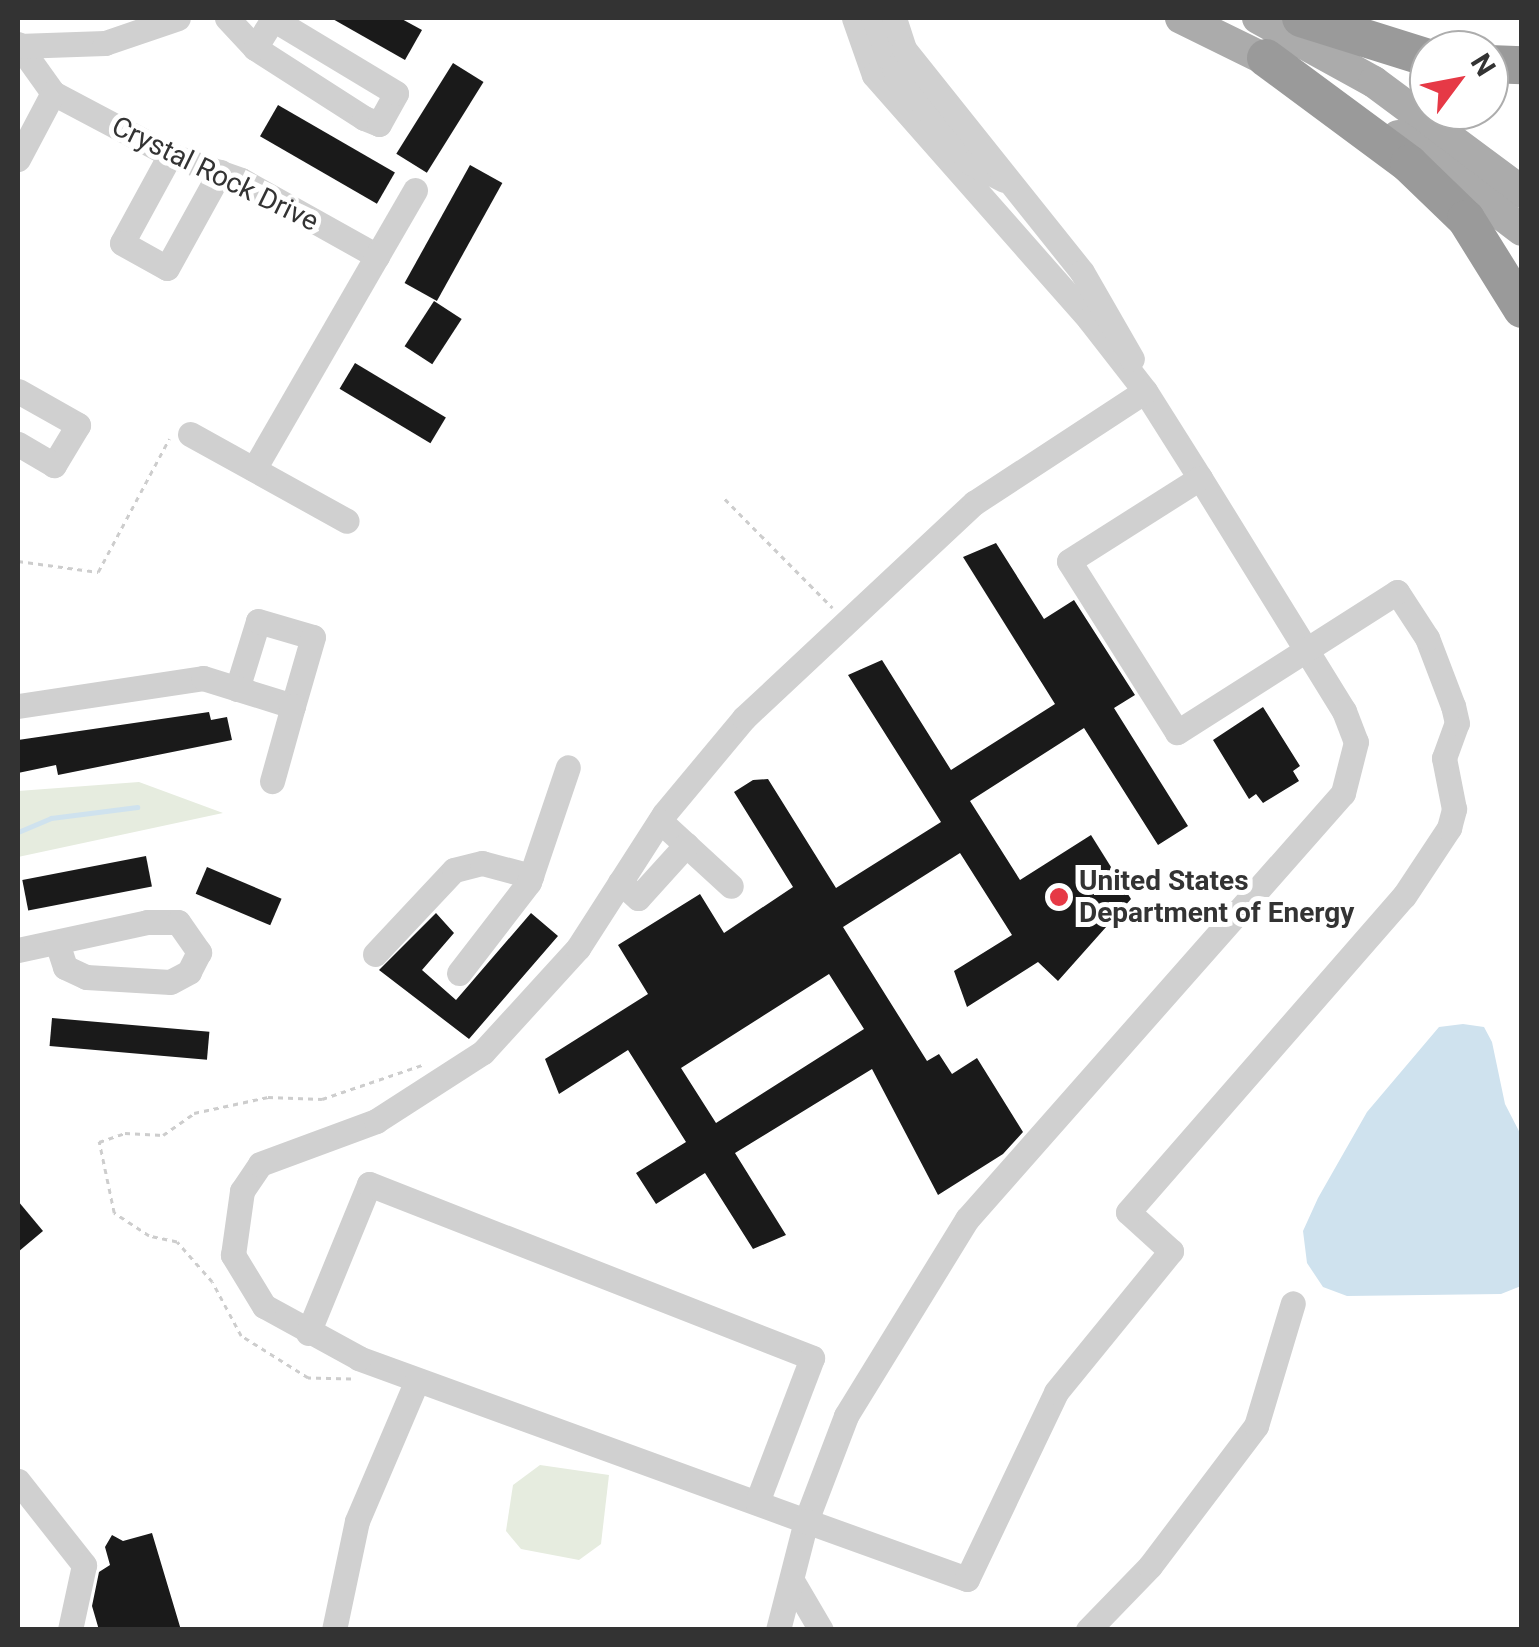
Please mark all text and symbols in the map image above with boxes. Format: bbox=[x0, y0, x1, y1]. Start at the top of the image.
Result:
north arrow bbox=[1409, 30, 1509, 130]
text: N bbox=[1464, 48, 1502, 82]
street label: Crystal Rock Drive bbox=[106, 109, 324, 239]
place label: United States Department of Energy bbox=[1079, 864, 1354, 930]
marker: United States Department of Energy bbox=[1048, 886, 1070, 908]

